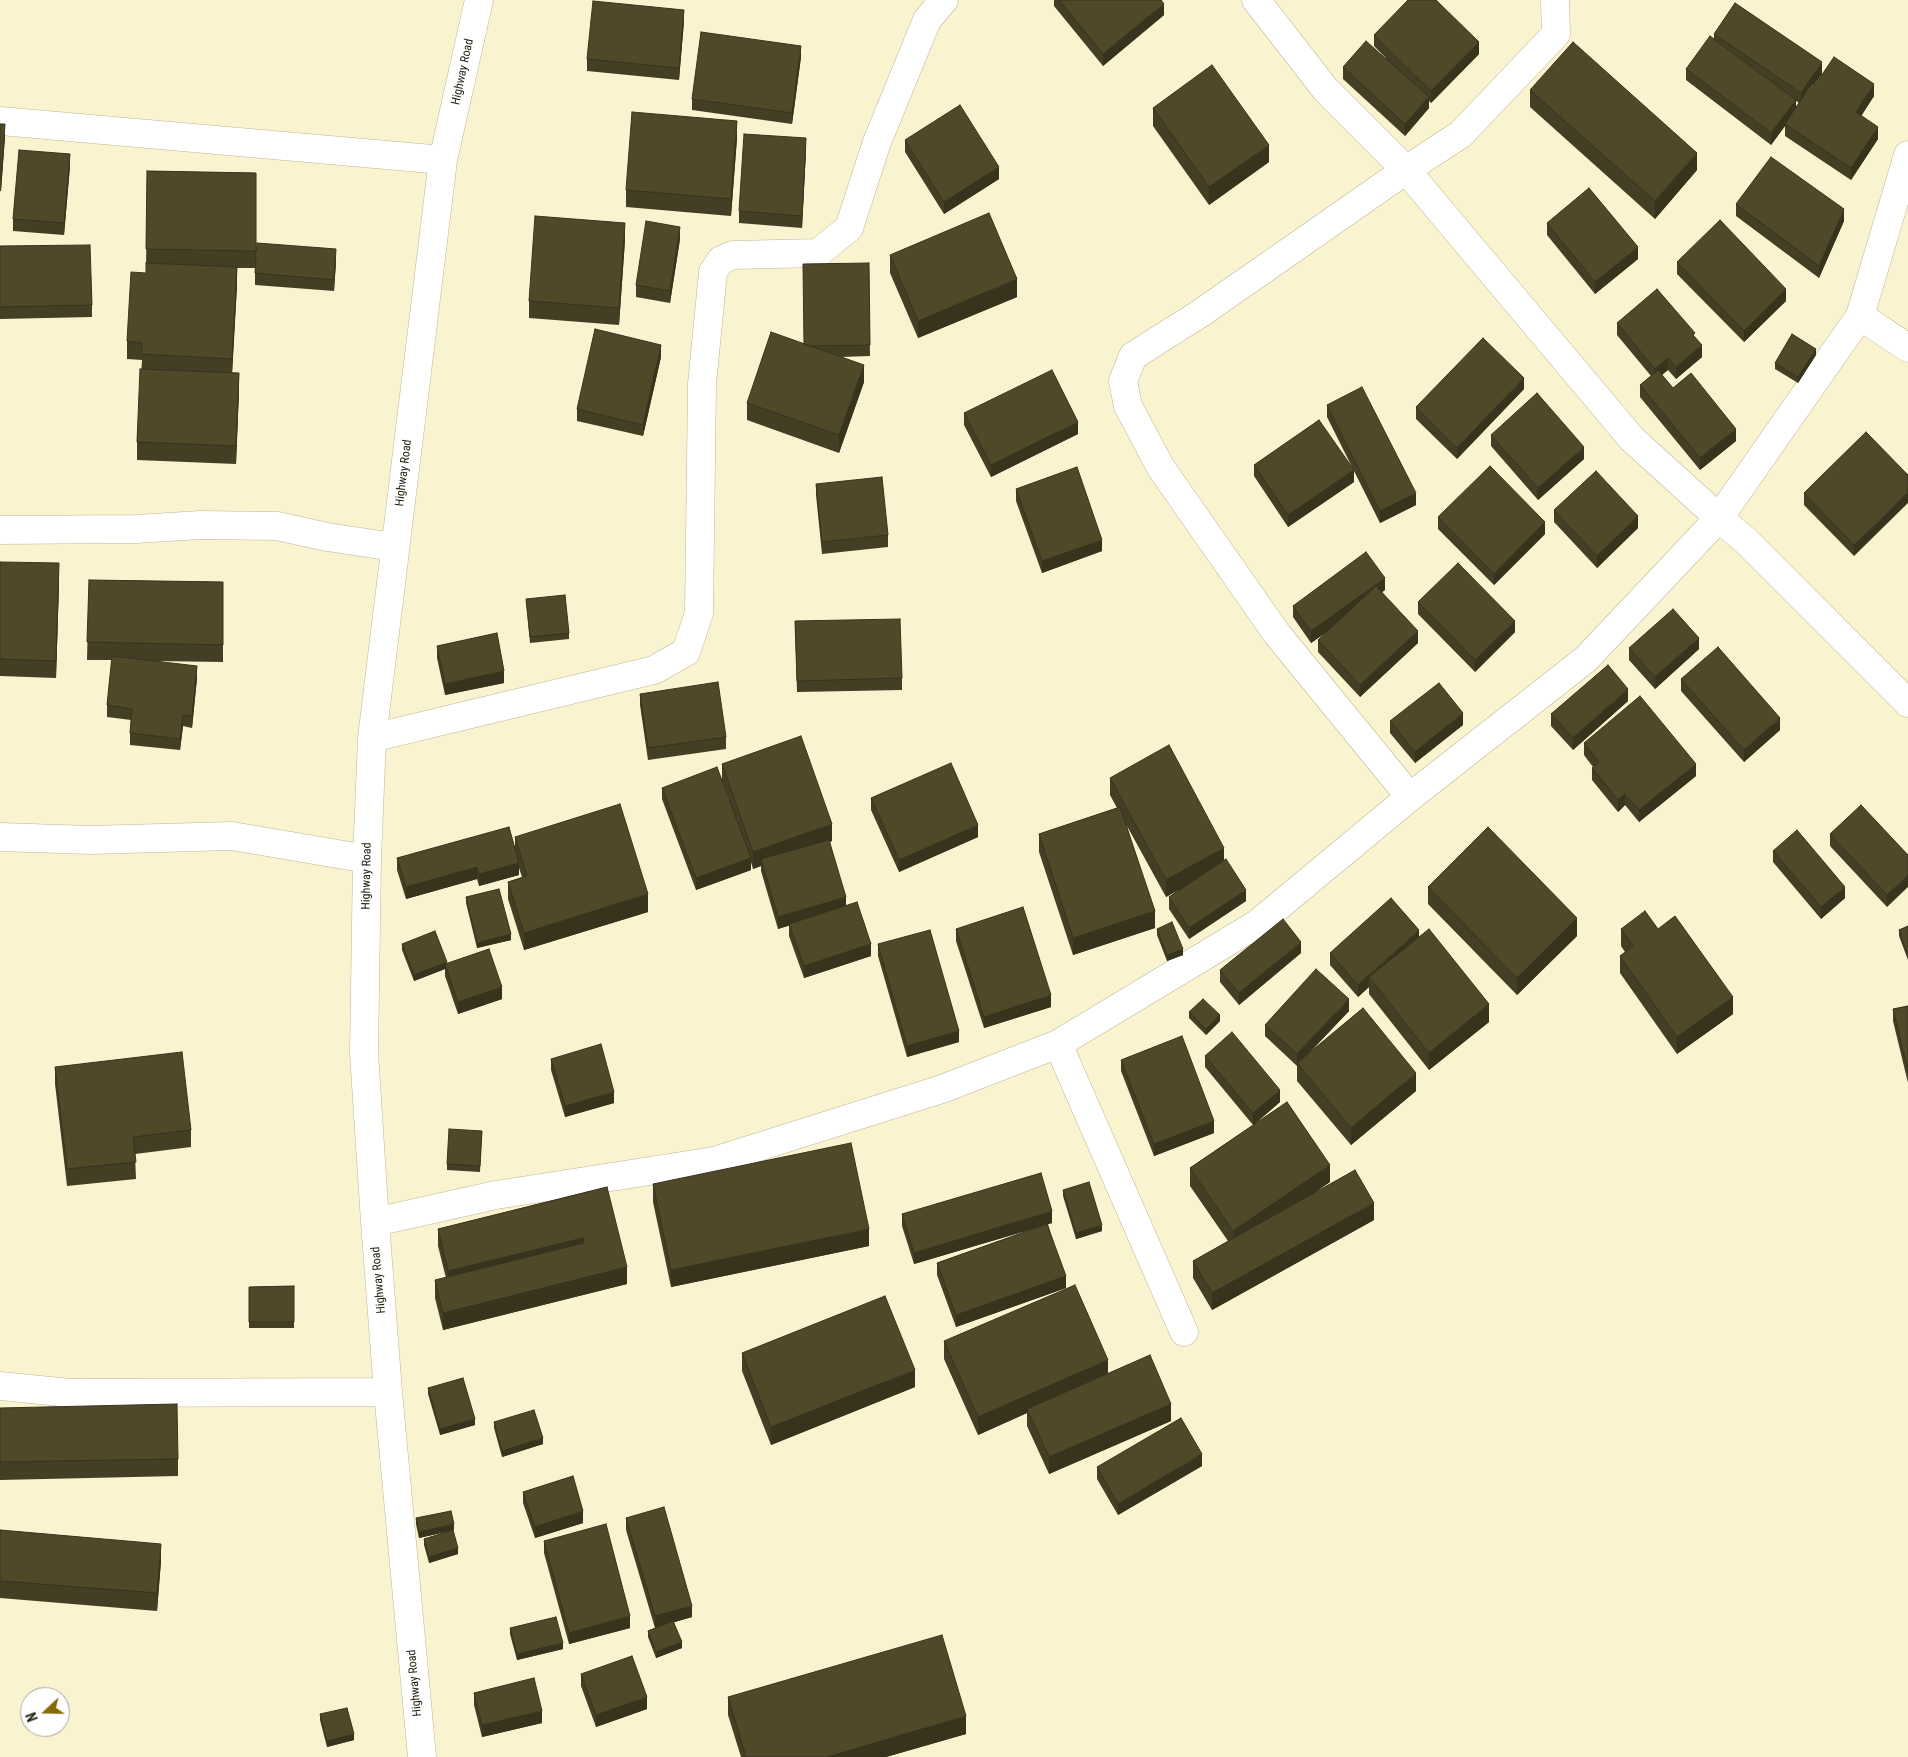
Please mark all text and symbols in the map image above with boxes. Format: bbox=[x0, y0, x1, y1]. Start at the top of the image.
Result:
street label: Highway Road bbox=[449, 38, 477, 106]
street label: Highway Road bbox=[393, 439, 415, 507]
street label: Highway Road bbox=[359, 842, 375, 910]
street label: Highway Road bbox=[369, 1246, 389, 1314]
street label: Highway Road bbox=[405, 1649, 425, 1717]
north arrow bbox=[20, 1687, 70, 1737]
text: N bbox=[23, 1710, 41, 1724]

